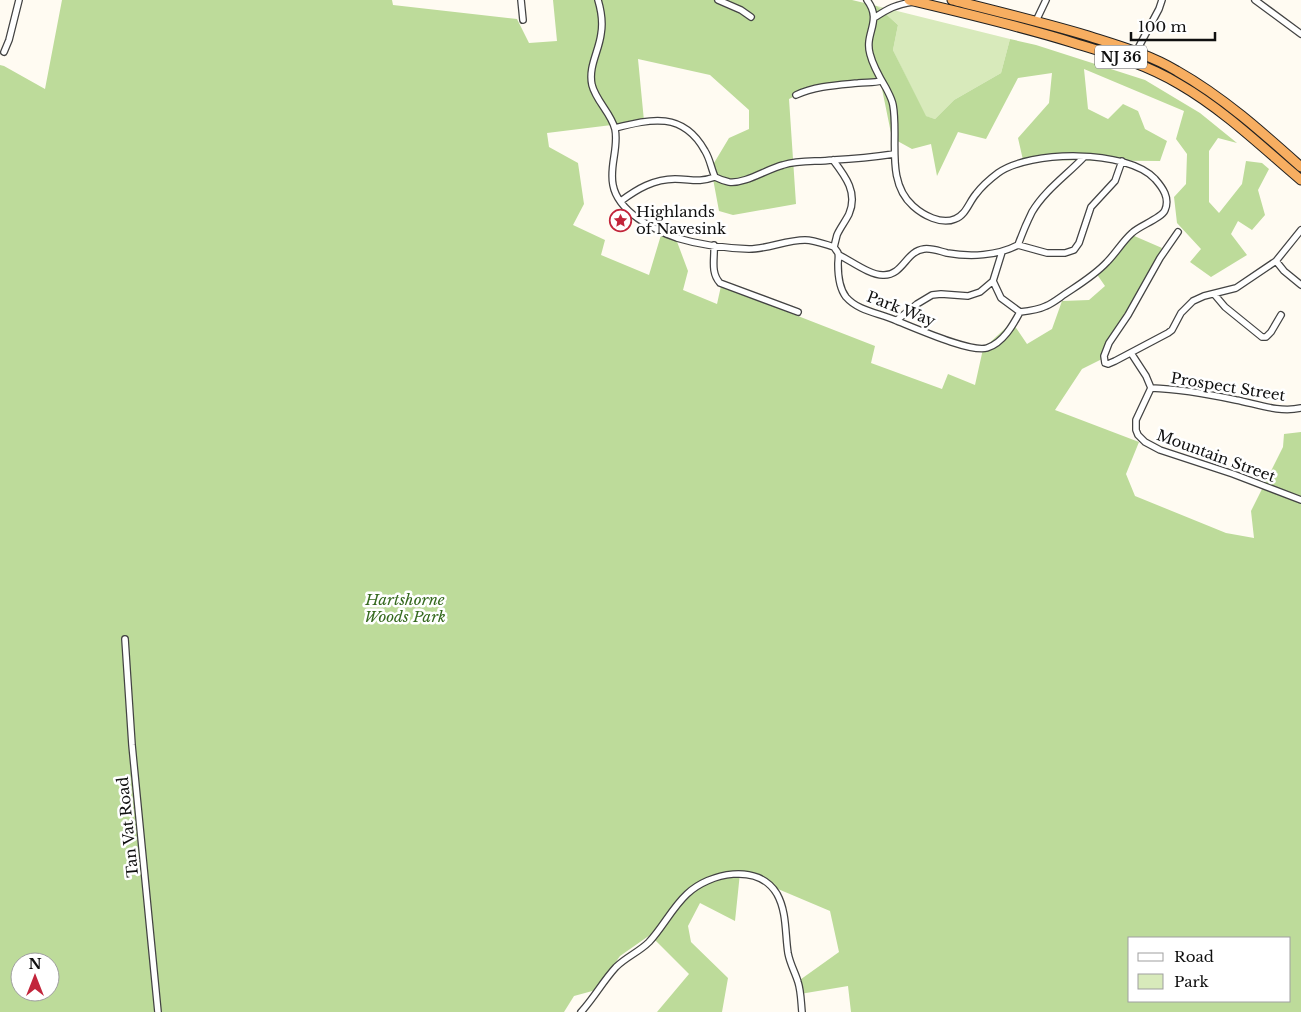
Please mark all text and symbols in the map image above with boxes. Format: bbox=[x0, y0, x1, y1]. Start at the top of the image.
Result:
scale bar bbox=[1131, 10, 1215, 42]
text: 100 m bbox=[1138, 17, 1187, 36]
road number: NJ 36 bbox=[1095, 46, 1147, 68]
place label: Highlands of Navesink bbox=[636, 202, 727, 238]
place icon: Highlands of Navesink bbox=[608, 209, 632, 233]
street label: Park Way bbox=[864, 287, 939, 330]
street label: Prospect Street bbox=[1169, 368, 1287, 405]
street label: Mountain Street bbox=[1154, 425, 1278, 486]
park label: Hartshorne Woods Park bbox=[364, 590, 446, 626]
street label: Tan Vat Road bbox=[113, 776, 142, 878]
legend bbox=[1128, 937, 1291, 1002]
text: Road bbox=[1174, 947, 1214, 966]
north arrow bbox=[10, 952, 60, 1002]
text: N bbox=[28, 955, 42, 973]
text: Park bbox=[1174, 972, 1210, 991]

